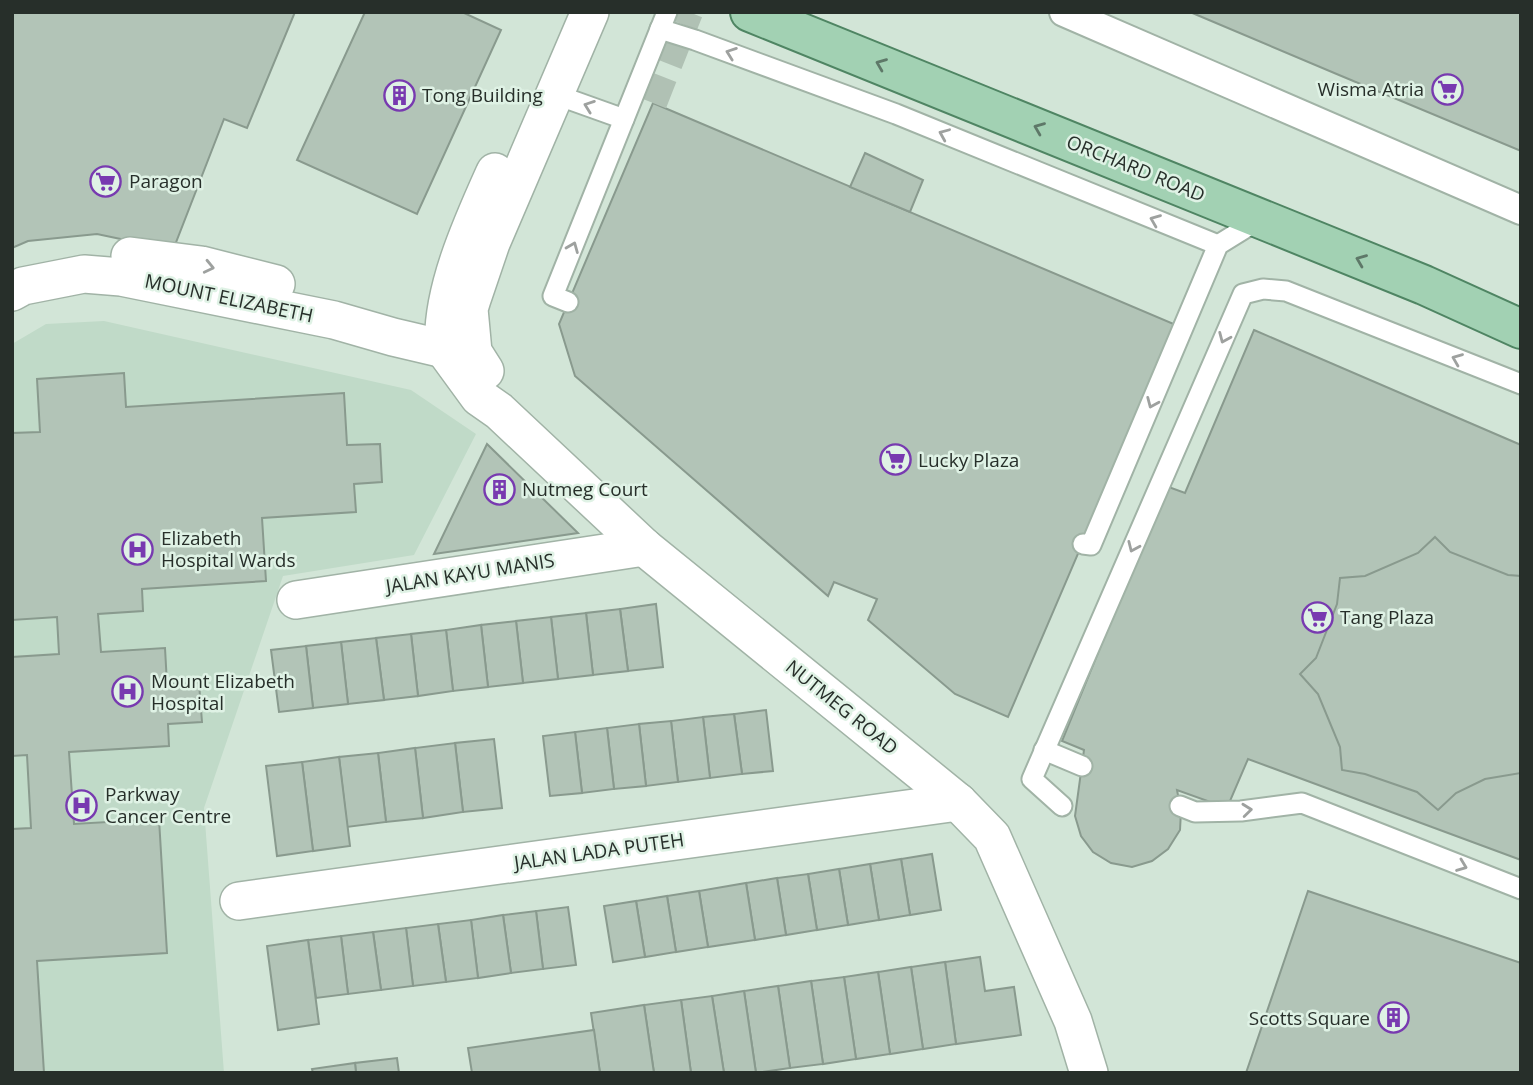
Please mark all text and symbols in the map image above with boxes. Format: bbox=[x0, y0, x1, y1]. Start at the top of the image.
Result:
one-way arrow bbox=[726, 47, 738, 61]
one-way arrow bbox=[876, 59, 888, 73]
supermarket icon: Wisma Atria bbox=[1430, 72, 1464, 106]
place label: Wisma Atria bbox=[1318, 76, 1424, 102]
building icon: Tong Building bbox=[382, 78, 416, 112]
place label: Tong Building bbox=[422, 82, 543, 108]
one-way arrow bbox=[584, 101, 596, 115]
one-way arrow bbox=[1034, 123, 1046, 137]
street label: ORCHARD ROAD bbox=[1063, 128, 1209, 208]
one-way arrow bbox=[939, 129, 951, 143]
supermarket icon: Paragon bbox=[89, 164, 123, 198]
place label: Paragon bbox=[129, 168, 203, 194]
one-way arrow bbox=[1149, 214, 1161, 228]
one-way arrow bbox=[564, 242, 578, 254]
one-way arrow bbox=[1356, 254, 1368, 268]
one-way arrow bbox=[203, 259, 215, 273]
street label: MOUNT ELIZABETH bbox=[142, 267, 316, 329]
one-way arrow bbox=[1218, 331, 1232, 344]
one-way arrow bbox=[1452, 353, 1464, 367]
one-way arrow bbox=[1146, 396, 1160, 408]
supermarket icon: Lucky Plaza bbox=[878, 443, 912, 477]
place label: Lucky Plaza bbox=[918, 447, 1019, 473]
building icon: Nutmeg Court bbox=[482, 472, 516, 506]
place label: Nutmeg Court bbox=[522, 476, 648, 502]
place label: Elizabeth Hospital Wards bbox=[161, 525, 296, 573]
hospital icon: Elizabeth Hospital Wards bbox=[121, 532, 155, 566]
one-way arrow bbox=[1127, 539, 1141, 552]
street label: JALAN KAYU MANIS bbox=[382, 547, 556, 599]
supermarket icon: Tang Plaza bbox=[1300, 600, 1334, 634]
place label: Tang Plaza bbox=[1340, 604, 1434, 630]
street label: NUTMEG ROAD bbox=[780, 654, 904, 760]
place label: Mount Elizabeth Hospital bbox=[151, 668, 295, 716]
hospital icon: Mount Elizabeth Hospital bbox=[111, 675, 145, 709]
place label: Parkway Cancer Centre bbox=[105, 781, 231, 829]
hospital icon: Parkway Cancer Centre bbox=[65, 788, 99, 822]
one-way arrow bbox=[1241, 802, 1253, 817]
street label: JALAN LADA PUTEH bbox=[510, 826, 686, 876]
one-way arrow bbox=[1456, 858, 1468, 872]
building icon: Scotts Square bbox=[1376, 1001, 1410, 1035]
place label: Scotts Square bbox=[1249, 1005, 1370, 1031]

